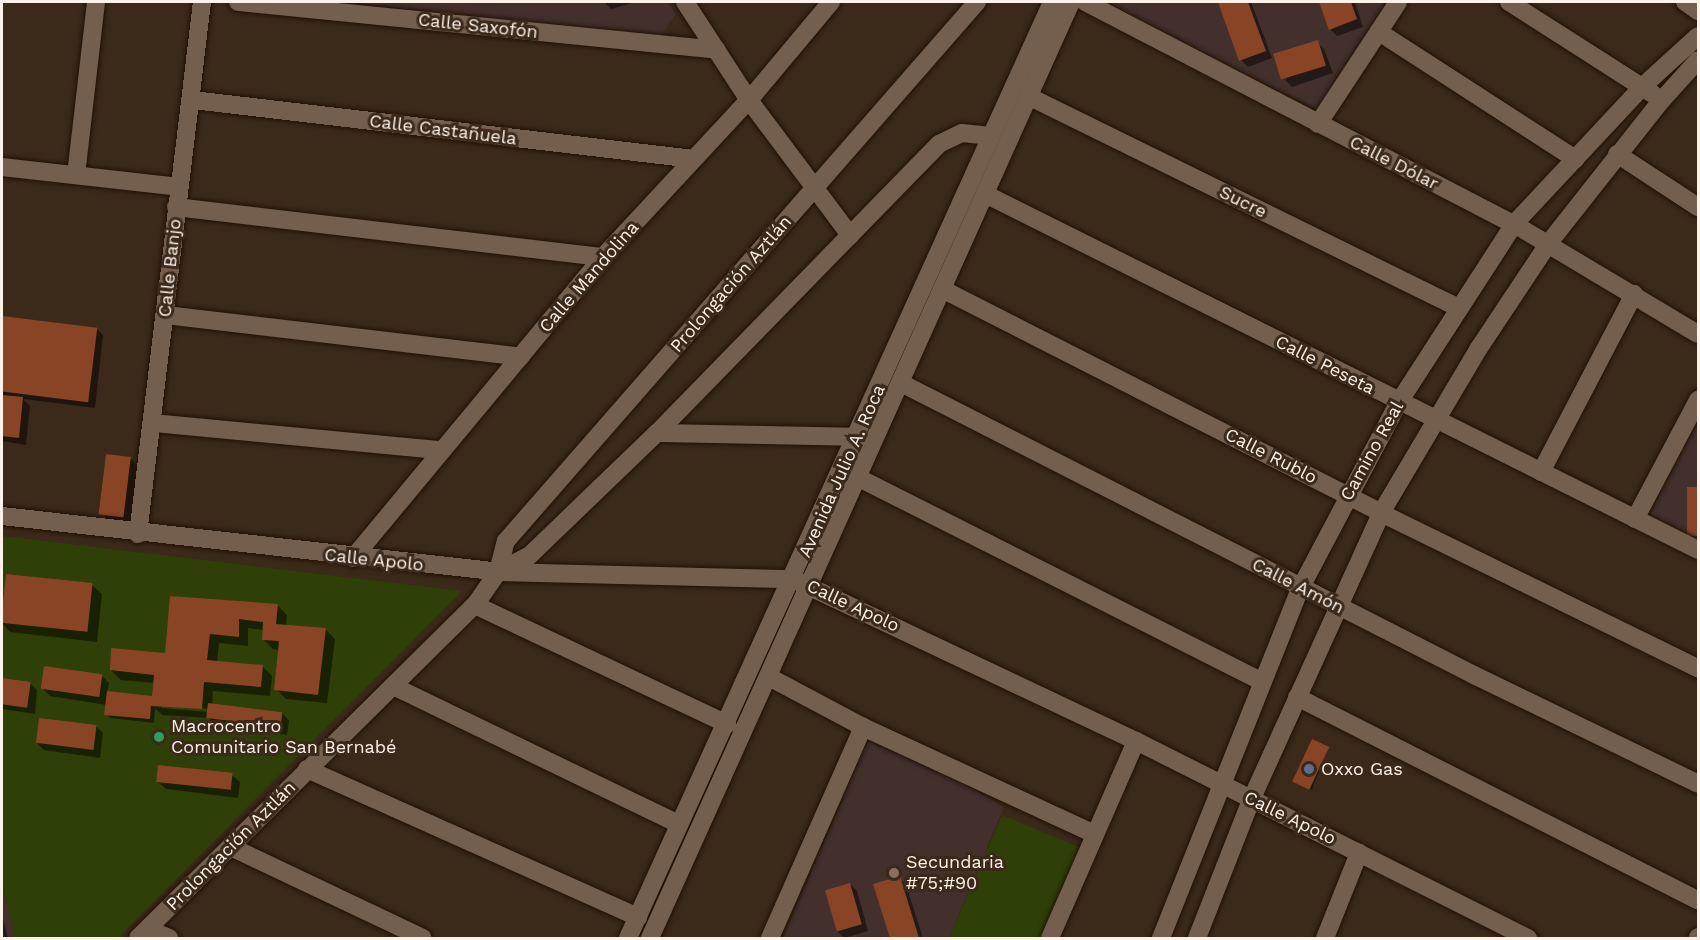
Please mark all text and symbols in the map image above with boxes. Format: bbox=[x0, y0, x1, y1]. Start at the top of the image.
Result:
street label: Calle Saxofón bbox=[417, 9, 539, 43]
street label: Calle Castañuela bbox=[368, 110, 518, 150]
street label: Calle Dólar bbox=[1346, 131, 1442, 195]
street label: Sucre bbox=[1216, 181, 1270, 223]
street label: Prolongación Aztlán bbox=[665, 211, 797, 357]
street label: Calle Mandolina bbox=[535, 217, 643, 337]
street label: Calle Banjo bbox=[154, 218, 186, 318]
street label: Calle Peseta bbox=[1272, 331, 1378, 399]
street label: Avenida Julio A. Roca bbox=[794, 380, 890, 562]
street label: Camino Real bbox=[1336, 398, 1408, 504]
street label: Calle Rublo bbox=[1221, 424, 1321, 488]
street label: Calle Apolo bbox=[323, 544, 425, 576]
street label: Calle Amón bbox=[1248, 553, 1348, 619]
street label: Calle Apolo bbox=[803, 575, 903, 637]
place label: Macrocentro Comunitario San Bernabé bbox=[171, 716, 396, 758]
marker: Macrocentro Comunitario San Bernabé bbox=[152, 730, 166, 744]
place label: Oxxo Gas bbox=[1321, 758, 1403, 780]
marker: Oxxo Gas bbox=[1302, 762, 1316, 776]
street label: Prolongación Aztlán bbox=[162, 777, 300, 915]
street label: Calle Apolo bbox=[1240, 786, 1340, 850]
place label: Secundaria #75;#90 bbox=[906, 852, 1004, 894]
marker: Secundaria #75;#90 bbox=[887, 866, 901, 880]

